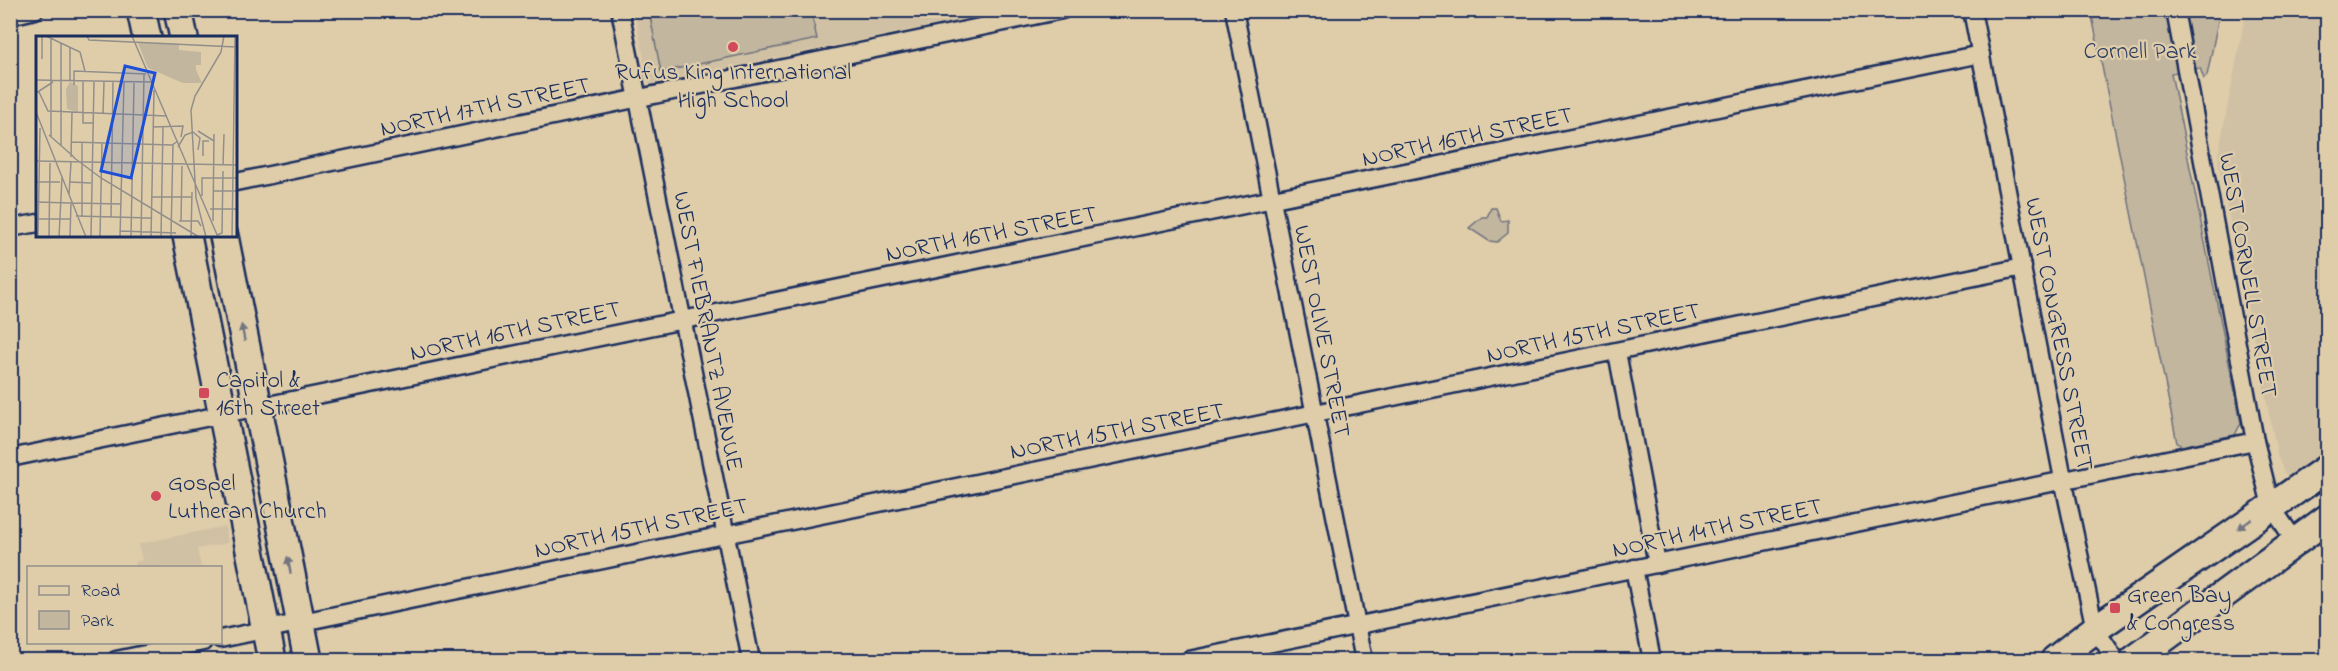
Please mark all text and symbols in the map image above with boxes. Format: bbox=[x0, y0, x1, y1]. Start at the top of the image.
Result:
park label: Cornell Park bbox=[2083, 35, 2197, 70]
inset map bbox=[36, 36, 237, 237]
marker: Rufus King International High School bbox=[726, 40, 740, 54]
place label: Rufus King International High School bbox=[615, 56, 851, 119]
street label: NORTH 17TH STREET bbox=[377, 69, 594, 148]
street label: NORTH 16TH STREET bbox=[1359, 99, 1576, 178]
street label: WEST CORNELL STREET bbox=[2208, 150, 2285, 401]
street label: WEST FIEBRANTZ AVENUE bbox=[662, 189, 751, 474]
street label: WEST CONGRESS STREET bbox=[2014, 195, 2101, 474]
street label: NORTH 16TH STREET bbox=[883, 198, 1100, 273]
street label: WEST OLIVE STREET bbox=[1283, 222, 1358, 441]
street label: NORTH 16TH STREET bbox=[407, 293, 624, 372]
street label: NORTH 15TH STREET bbox=[1483, 295, 1704, 374]
one-way arrow bbox=[238, 323, 247, 342]
place label: Capitol & 16th Street bbox=[216, 364, 320, 427]
marker: Capitol & 16th Street bbox=[197, 386, 211, 400]
street label: NORTH 15TH STREET bbox=[1007, 394, 1228, 470]
place label: Gospel Lutheran Church bbox=[168, 467, 327, 530]
marker: Gospel Lutheran Church bbox=[149, 489, 163, 503]
street label: NORTH 15TH STREET bbox=[531, 490, 752, 569]
street label: NORTH 14TH STREET bbox=[1609, 490, 1826, 569]
one-way arrow bbox=[2237, 518, 2253, 530]
one-way arrow bbox=[284, 555, 293, 574]
legend bbox=[27, 566, 222, 644]
text: Road bbox=[81, 579, 120, 605]
place label: Green Bay & Congress bbox=[2127, 579, 2235, 642]
marker: Green Bay & Congress bbox=[2108, 601, 2122, 615]
text: Park bbox=[81, 609, 114, 635]

